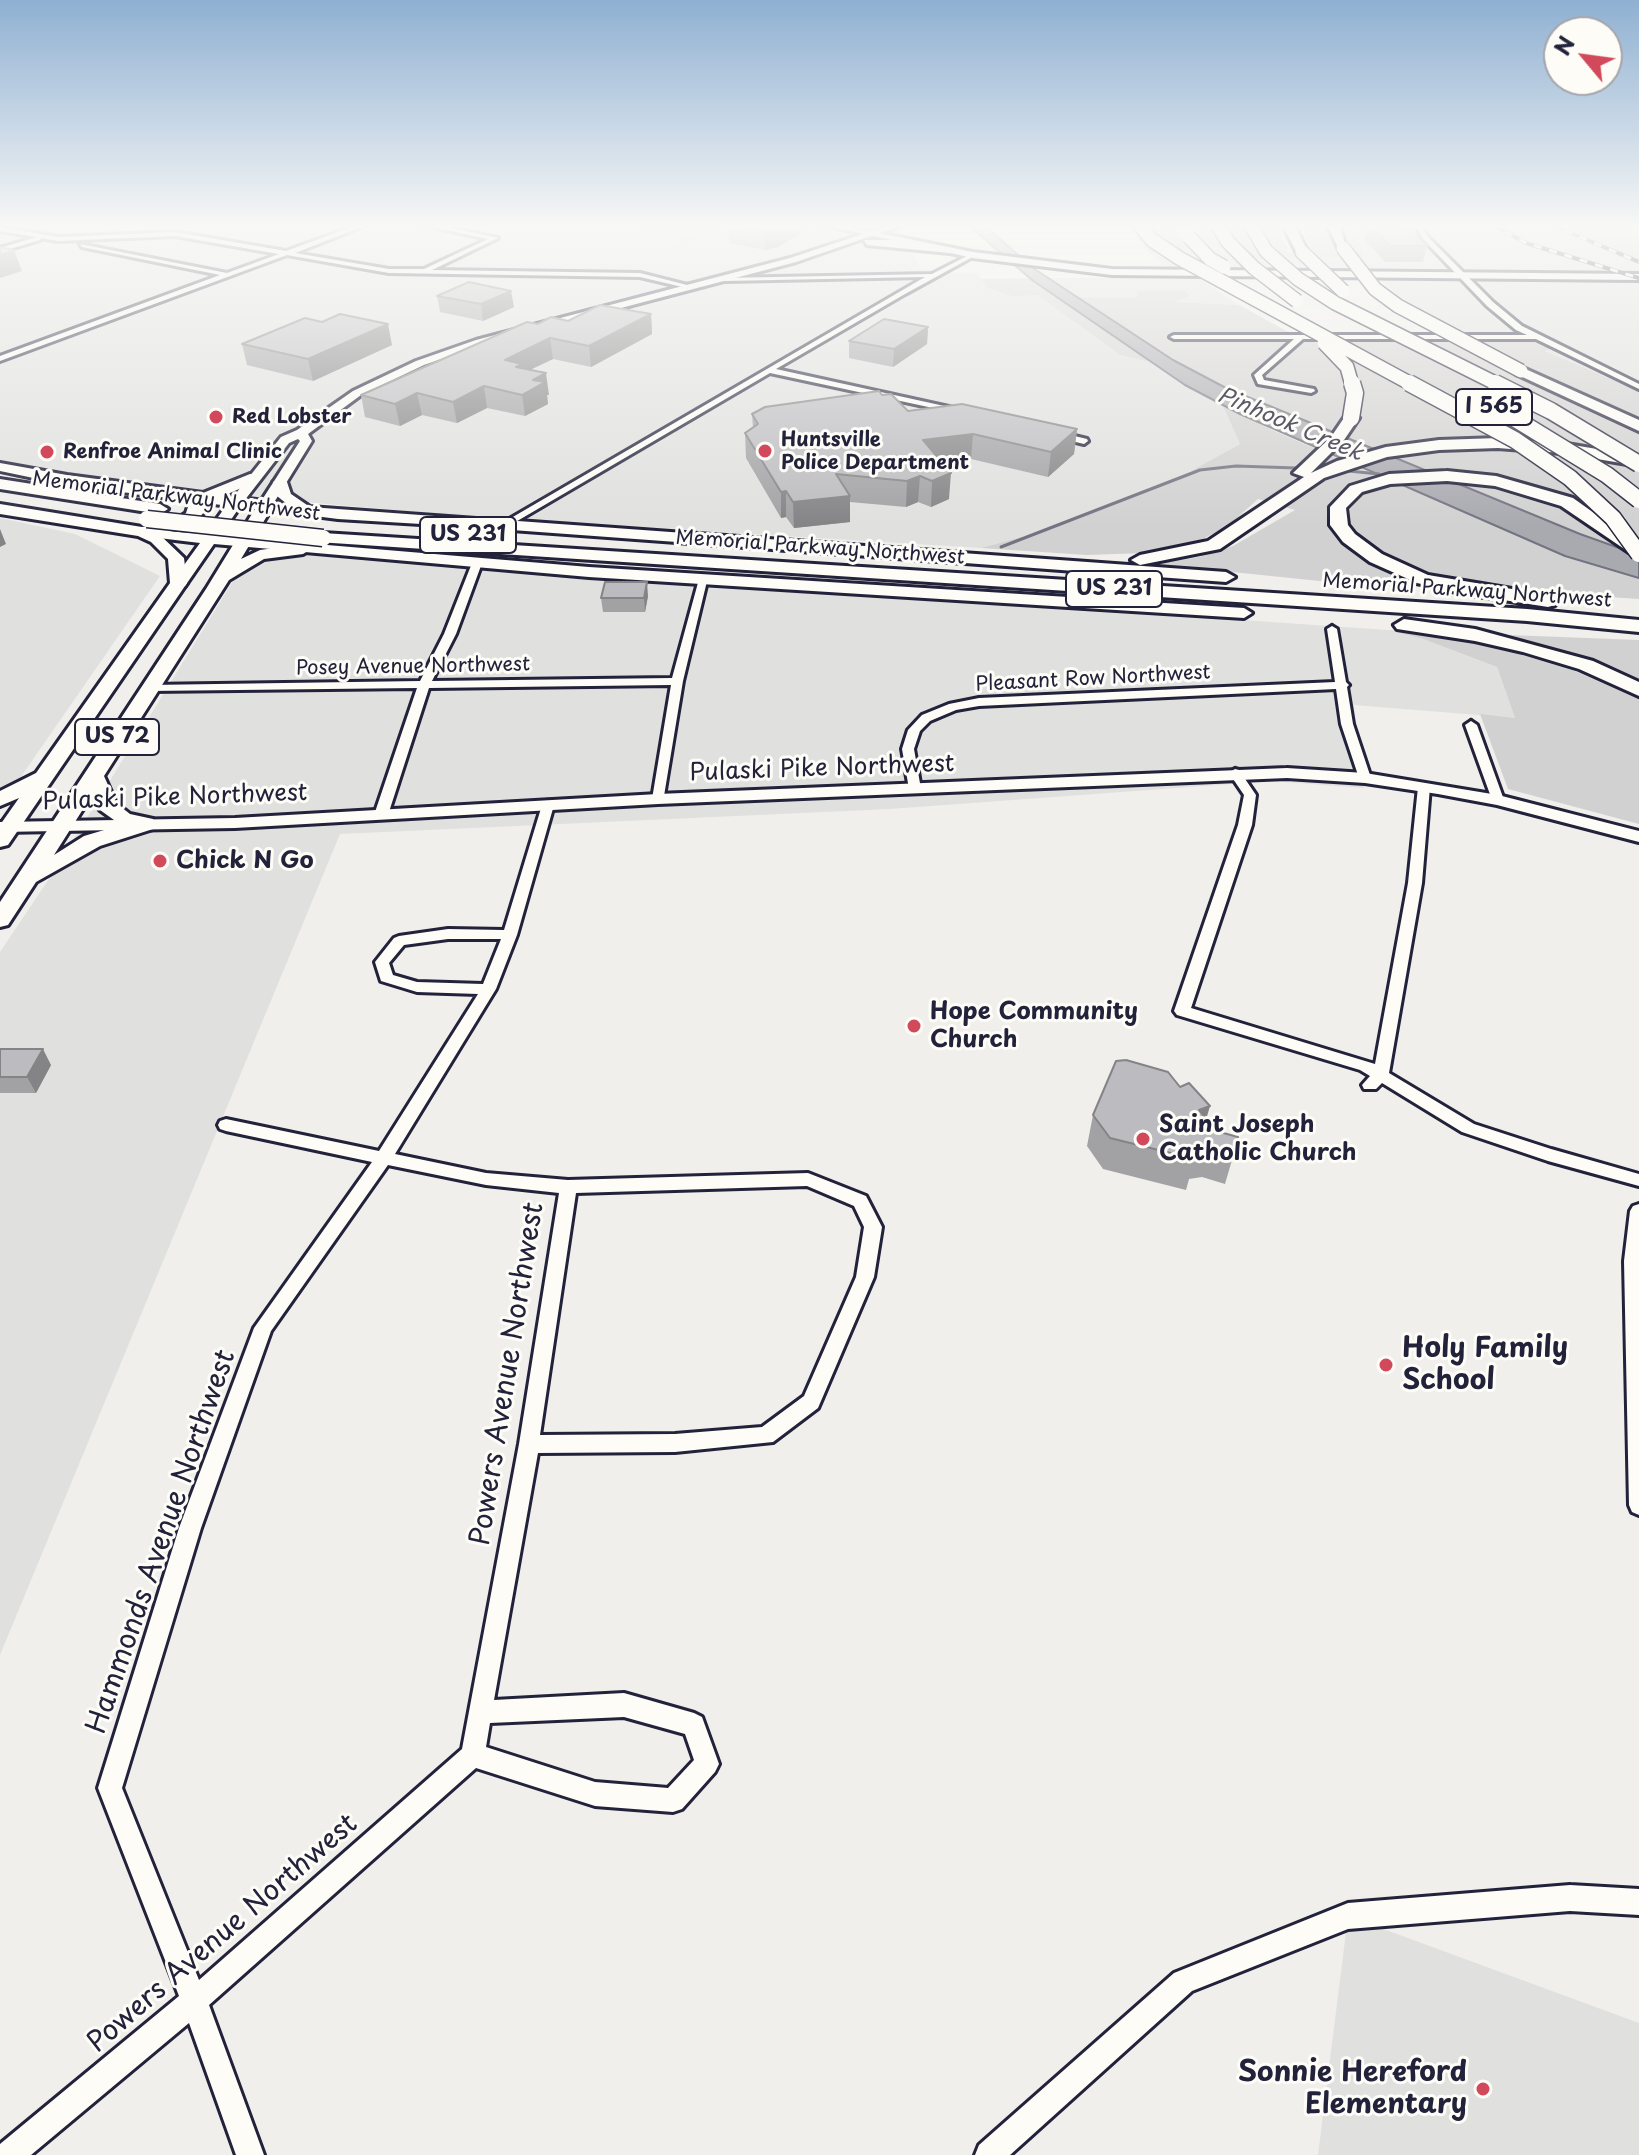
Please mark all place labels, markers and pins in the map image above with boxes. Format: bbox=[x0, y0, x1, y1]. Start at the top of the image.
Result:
place label: Red Lobster bbox=[232, 405, 352, 429]
marker: Red Lobster bbox=[207, 408, 225, 426]
place label: Huntsville Police Department bbox=[781, 428, 969, 475]
place label: Renfroe Animal Clinic bbox=[63, 440, 282, 464]
marker: Huntsville Police Department bbox=[756, 442, 774, 460]
marker: Renfroe Animal Clinic bbox=[38, 443, 56, 461]
place label: Chick N Go bbox=[176, 847, 314, 875]
marker: Chick N Go bbox=[151, 852, 169, 870]
place label: Hope Community Church bbox=[930, 998, 1138, 1054]
marker: Hope Community Church bbox=[905, 1017, 923, 1035]
place label: Saint Joseph Catholic Church bbox=[1159, 1111, 1357, 1167]
marker: Saint Joseph Catholic Church bbox=[1134, 1130, 1152, 1148]
place label: Holy Family School bbox=[1402, 1332, 1568, 1398]
marker: Holy Family School bbox=[1377, 1356, 1395, 1374]
place label: Sonnie Hereford Elementary bbox=[1238, 2056, 1467, 2122]
marker: Sonnie Hereford Elementary bbox=[1474, 2080, 1492, 2098]

